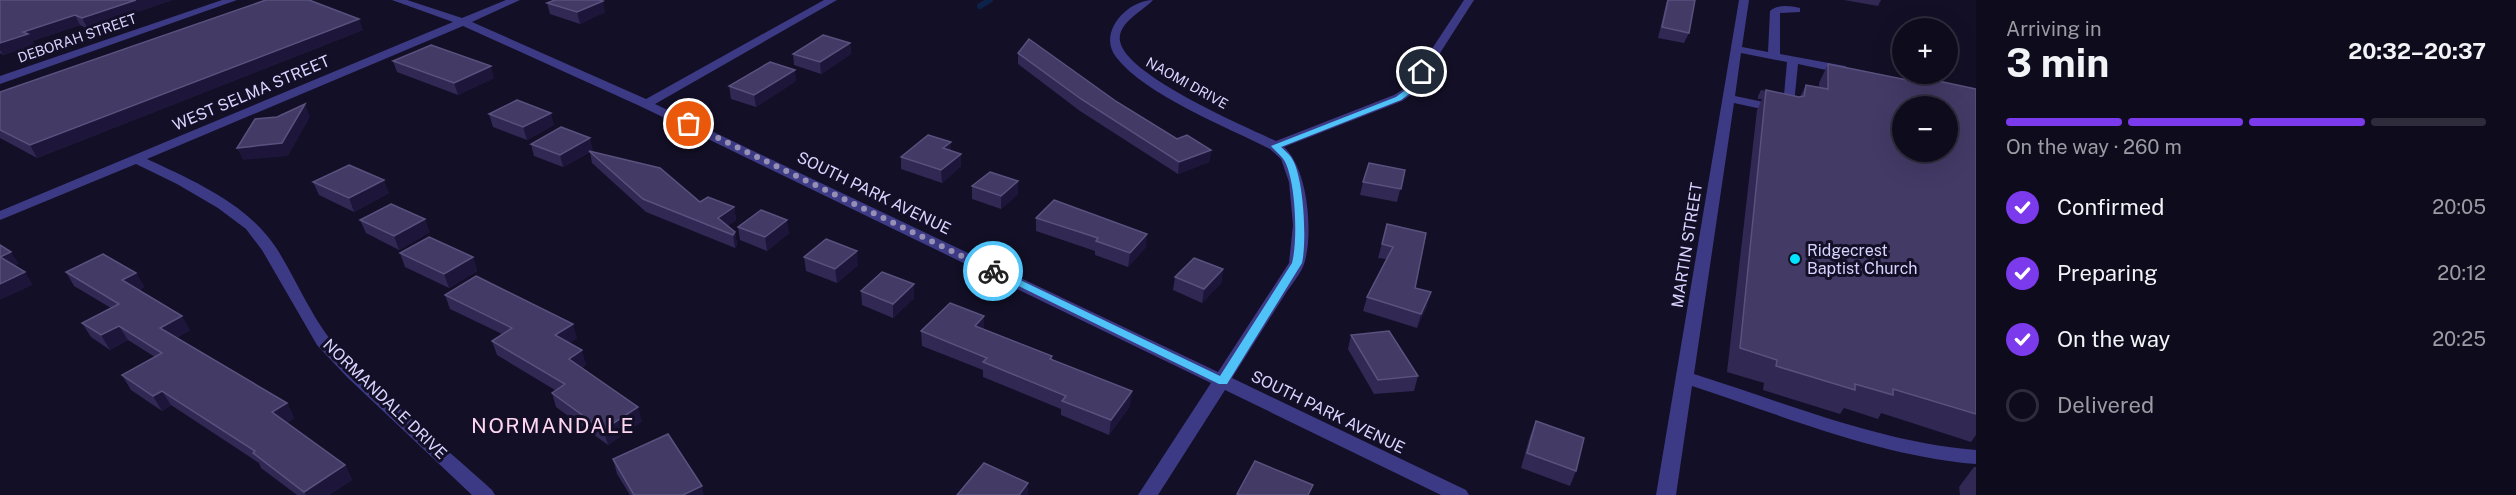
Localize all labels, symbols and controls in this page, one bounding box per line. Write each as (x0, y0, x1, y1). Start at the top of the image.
street label: DEBORAH STREET (15, 10, 139, 66)
text: Arriving in (2006, 17, 2101, 41)
map controls (1892, 18, 1958, 162)
button: + (1892, 18, 1958, 84)
text: 20:32–20:37 (2348, 38, 2486, 64)
text: 3 min (2006, 40, 2109, 86)
pin (1396, 46, 1447, 97)
street label: WEST SELMA STREET (170, 51, 333, 135)
street label: NAOMI DRIVE (1143, 54, 1231, 112)
icon: home (1405, 55, 1438, 88)
button: − (1892, 96, 1958, 162)
pin (663, 98, 714, 149)
icon: bag (672, 107, 705, 140)
text: On the way · 260 m (2006, 135, 2182, 159)
street label: SOUTH PARK AVENUE (794, 148, 954, 238)
street label: MARTIN STREET (1668, 180, 1706, 309)
icon: check (2006, 191, 2039, 224)
text: Confirmed (2057, 194, 2164, 220)
text: 20:05 (2432, 195, 2486, 219)
courier (963, 241, 1023, 301)
place label: Ridgecrest Baptist Church (1807, 241, 1918, 278)
marker: Ridgecrest Baptist Church (1788, 252, 1802, 266)
icon: bike (977, 255, 1010, 288)
icon: check (2006, 257, 2039, 290)
text: Preparing (2057, 260, 2158, 286)
text: 20:12 (2437, 261, 2486, 285)
icon: check (2006, 323, 2039, 356)
text: On the way (2057, 326, 2170, 352)
text: 20:25 (2432, 327, 2486, 351)
street label: NORMANDALE DRIVE (319, 335, 451, 463)
street label: SOUTH PARK AVENUE (1248, 367, 1408, 457)
text: Delivered (2057, 392, 2154, 418)
district label: NORMANDALE (471, 413, 635, 438)

